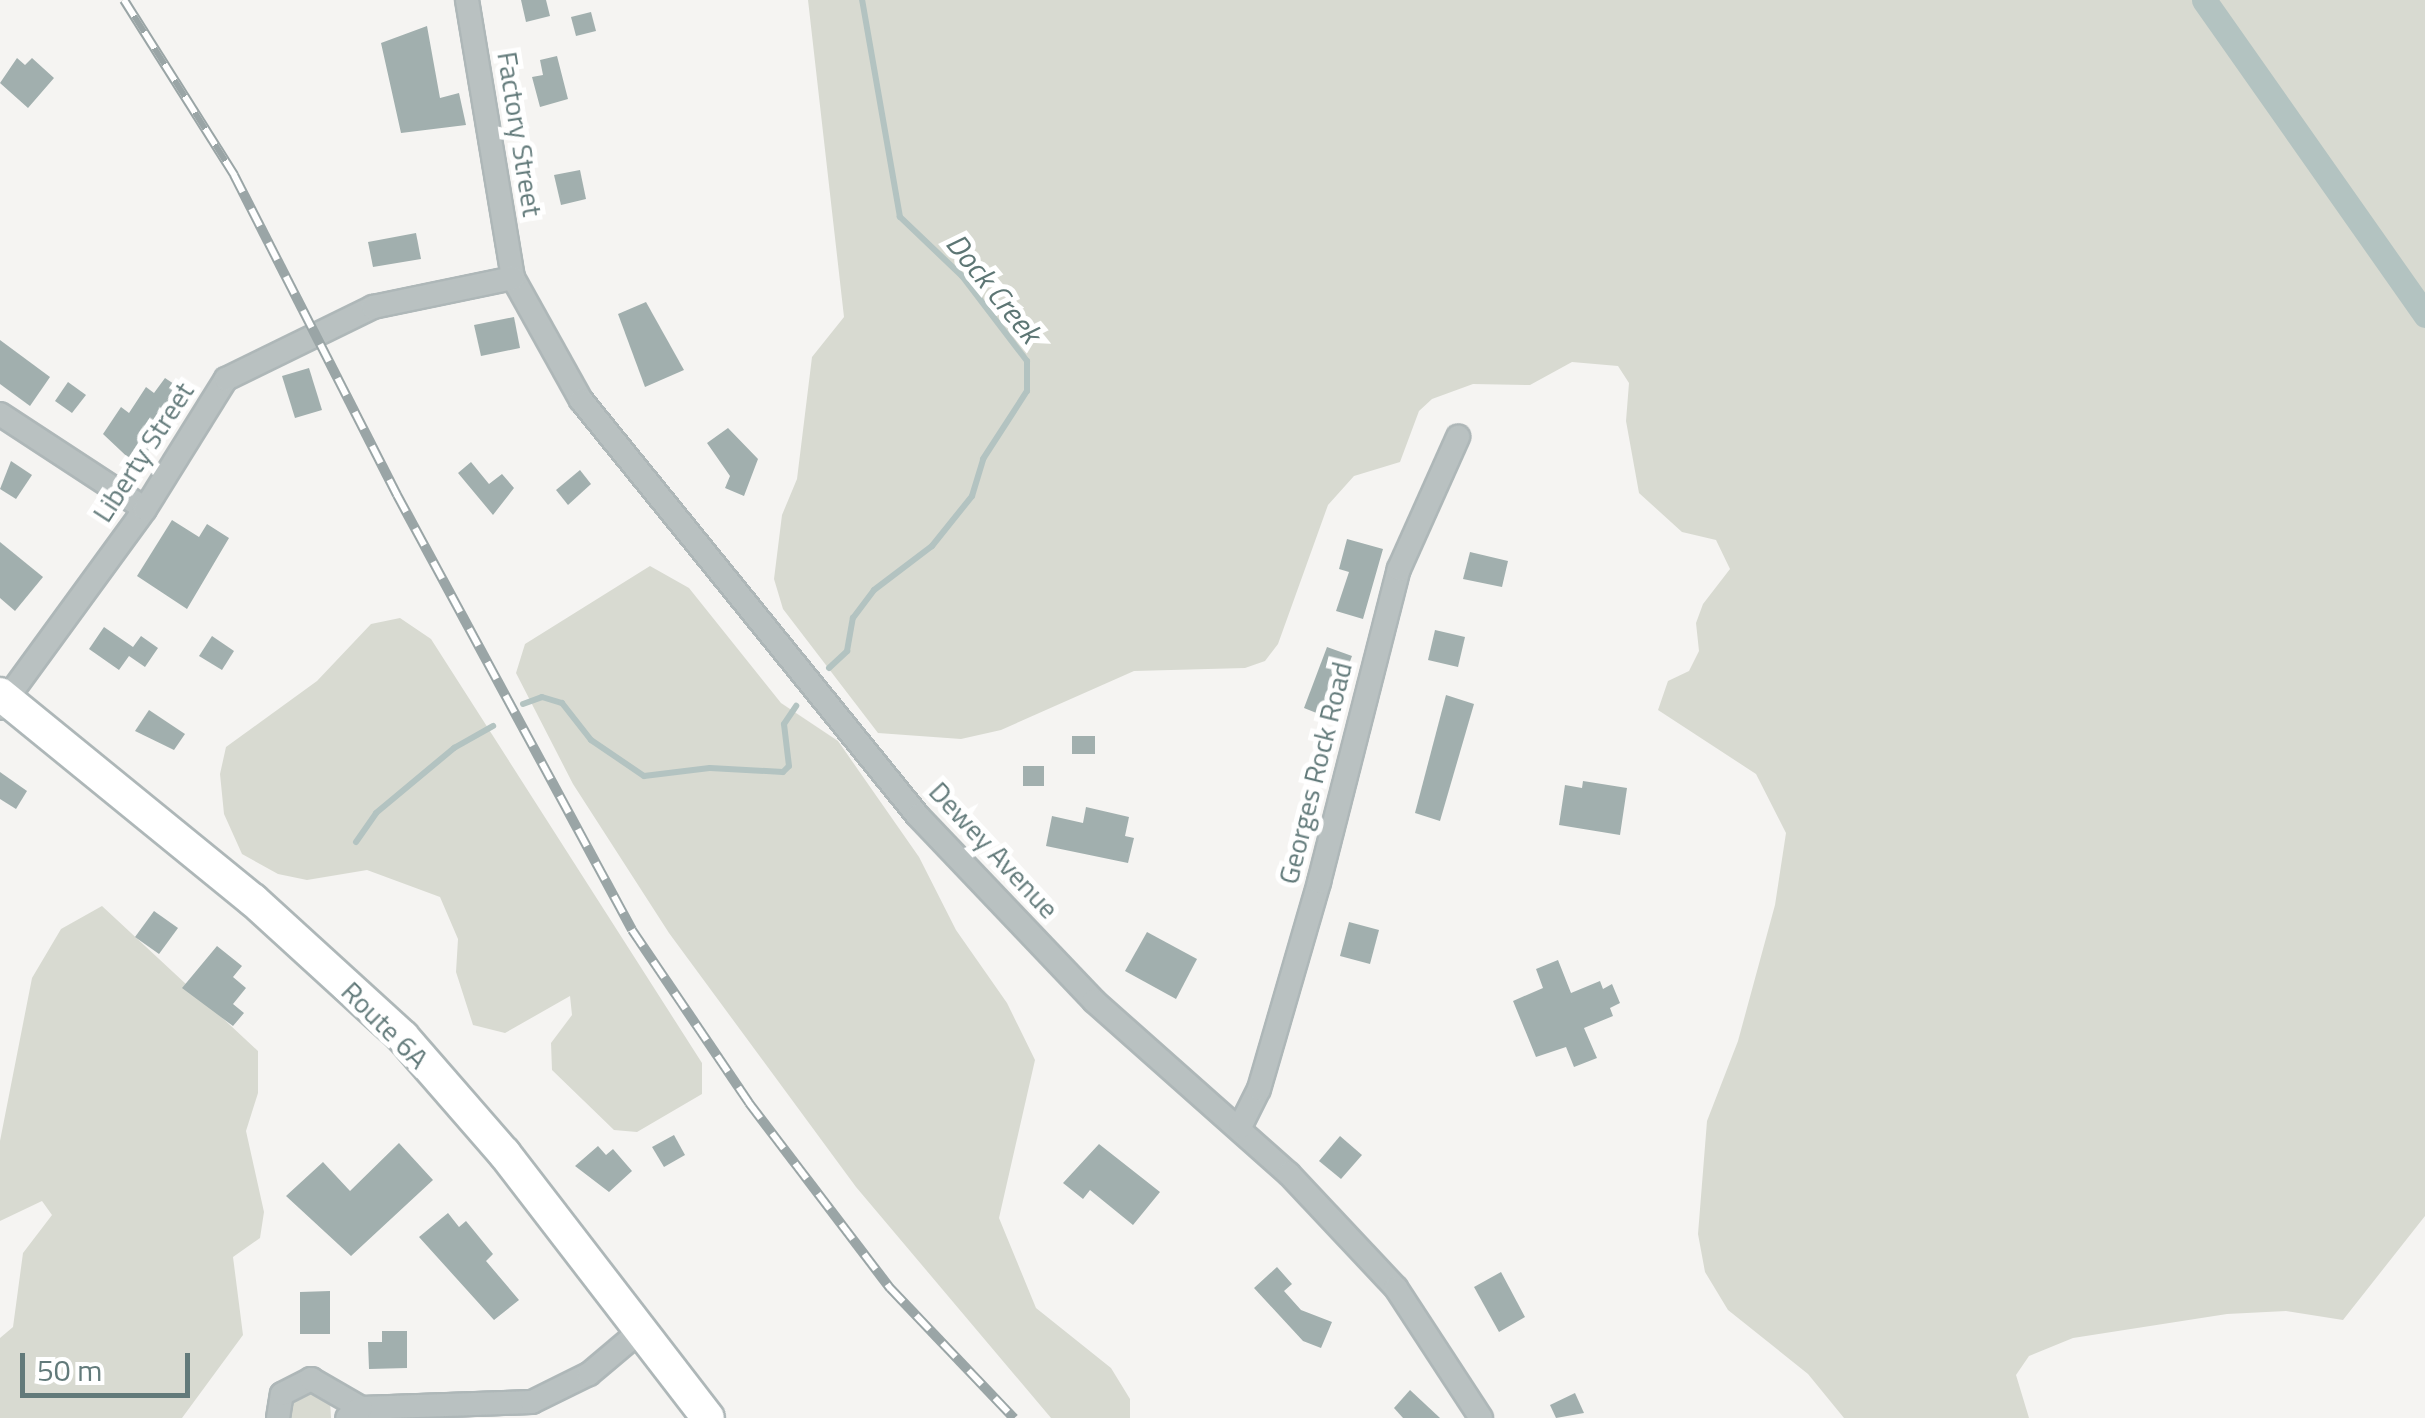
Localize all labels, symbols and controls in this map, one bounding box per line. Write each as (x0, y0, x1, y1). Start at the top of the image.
street label: Factory Street (490, 49, 550, 219)
water label: Dock Creek (939, 226, 1049, 350)
street label: Liberty Street (85, 376, 201, 528)
street label: Georges Rock Road (1271, 659, 1359, 887)
street label: Dewey Avenue (922, 775, 1066, 925)
street label: Route 6A (335, 975, 435, 1075)
scale bar (25, 1333, 195, 1395)
text: 50 m (37, 1347, 102, 1393)

